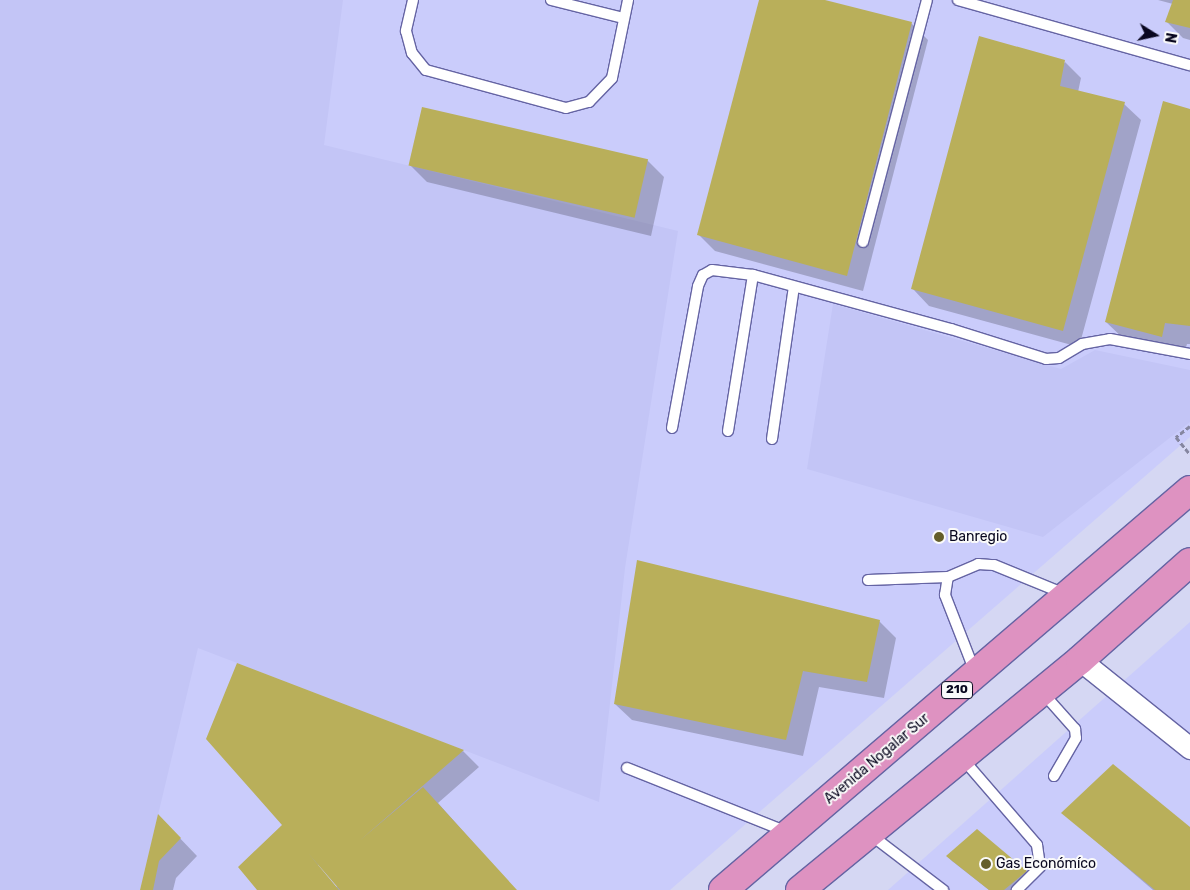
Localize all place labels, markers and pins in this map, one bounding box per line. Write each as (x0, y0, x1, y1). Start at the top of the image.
place label: Banregio (949, 529, 1007, 545)
marker: Banregio (933, 531, 945, 543)
place label: Gas Económíco (996, 856, 1096, 872)
marker: Gas Económíco (980, 858, 992, 870)

